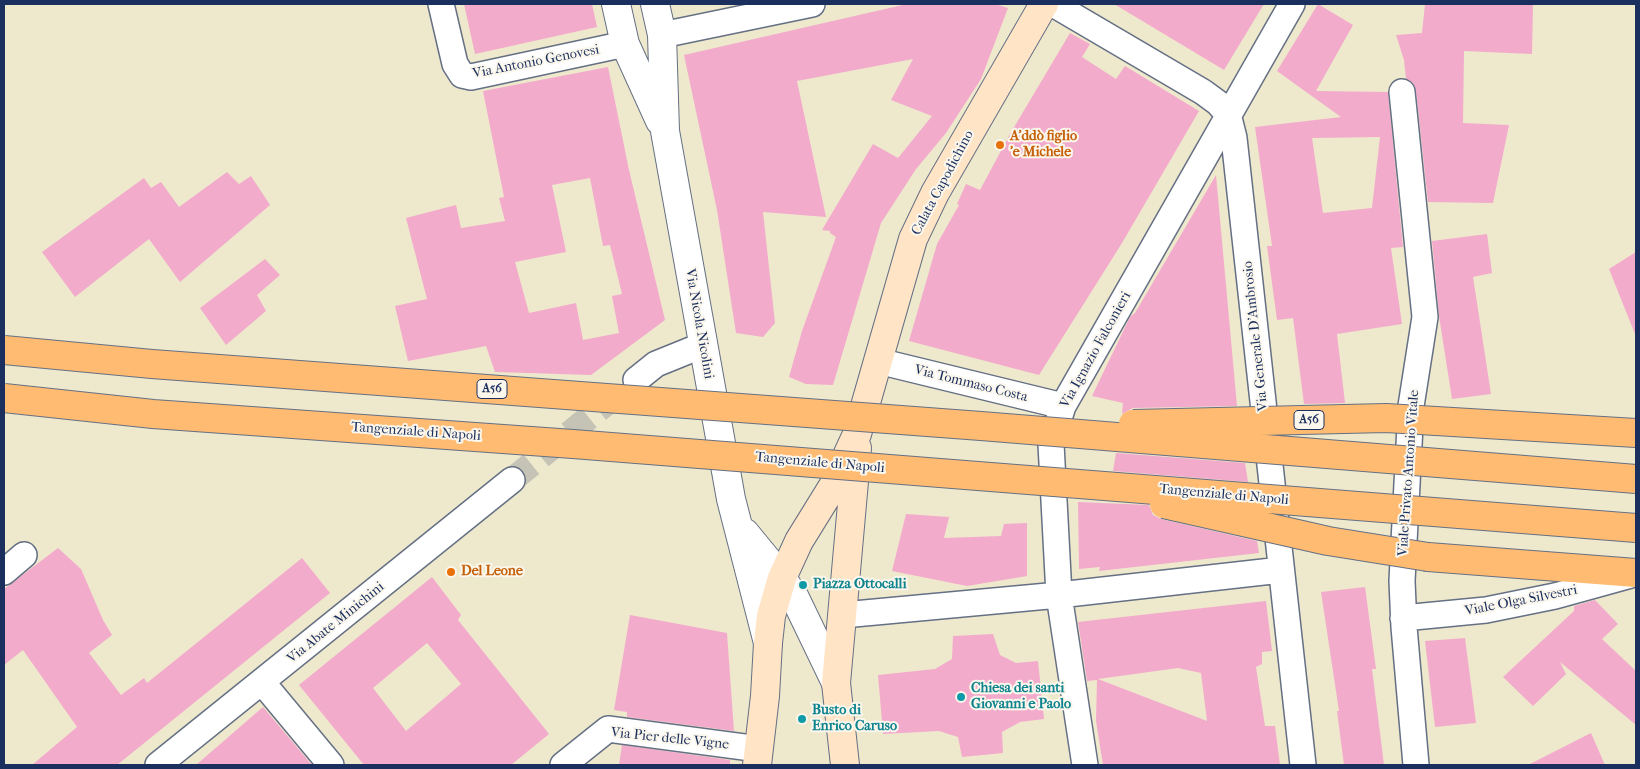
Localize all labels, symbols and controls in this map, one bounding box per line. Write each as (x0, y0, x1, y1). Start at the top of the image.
street label: Via Antonio Genovesi (471, 41, 601, 83)
street label: Calata Capodichino (908, 128, 978, 238)
place label: A'ddò figlio 'e Michele (1010, 129, 1077, 162)
marker: A'ddò figlio 'e Michele (994, 139, 1006, 151)
street label: Via Generale D'Ambrosio (1240, 260, 1272, 412)
street label: Via Nicola Nicolini (681, 268, 717, 380)
street label: Via Ignazio Falconieri (1057, 289, 1135, 411)
street label: Via Tommaso Costa (913, 362, 1029, 406)
road number: A56 (477, 379, 507, 398)
street label: Viale Privato Antonio Vitale (1395, 389, 1423, 557)
road number: A56 (1294, 410, 1324, 430)
street label: Tangenziale di Napoli (351, 419, 481, 445)
street label: Tangenziale di Napoli (755, 449, 885, 477)
street label: Tangenziale di Napoli (1159, 481, 1289, 509)
place label: Del Leone (461, 564, 523, 580)
marker: Del Leone (445, 566, 457, 578)
place label: Piazza Ottocalli (813, 577, 907, 593)
street label: Via Abate Minichini (284, 579, 388, 667)
marker: Piazza Ottocalli (797, 579, 809, 591)
street label: Viale Olga Silvestri (1463, 582, 1579, 620)
place label: Chiesa dei santi Giovanni e Paolo (971, 681, 1071, 714)
marker: Chiesa dei santi Giovanni e Paolo (955, 691, 967, 703)
place label: Busto di Enrico Caruso (812, 703, 897, 736)
marker: Busto di Enrico Caruso (796, 713, 808, 725)
street label: Via Pier delle Vigne (610, 724, 730, 754)

